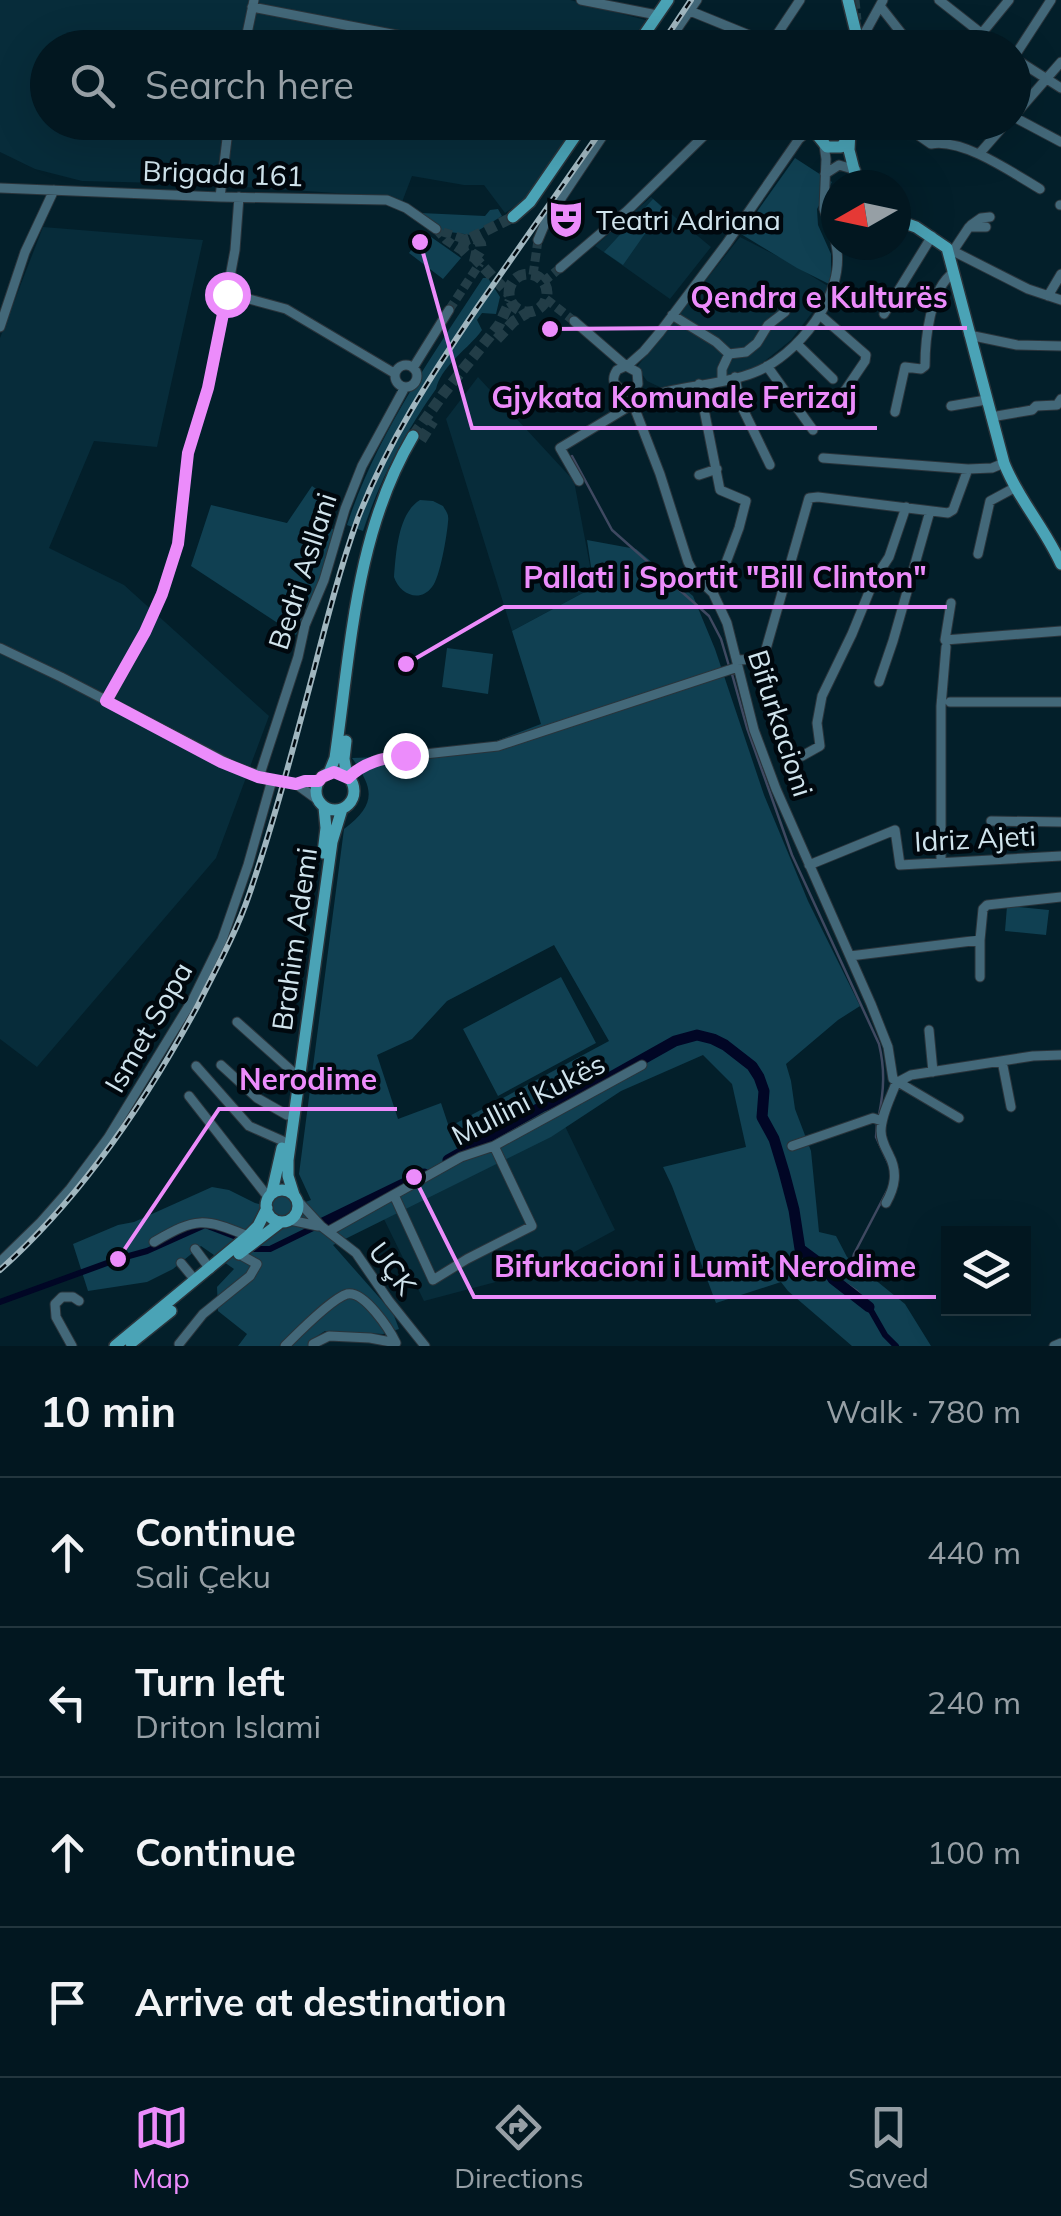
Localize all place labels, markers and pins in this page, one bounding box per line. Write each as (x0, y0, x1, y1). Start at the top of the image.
theatre icon: Teatri Adriana (545, 198, 587, 240)
place label: Teatri Adriana (596, 202, 781, 237)
callout: Qendra e Kulturës (670, 268, 967, 328)
callout: Gjykata Komunale Ferizaj (472, 368, 877, 428)
callout: Pallati i Sportit "Bill Clinton" (504, 547, 947, 607)
callout: Nerodime (219, 1049, 397, 1109)
callout: Bifurkacioni i Lumit Nerodime (474, 1237, 936, 1297)

